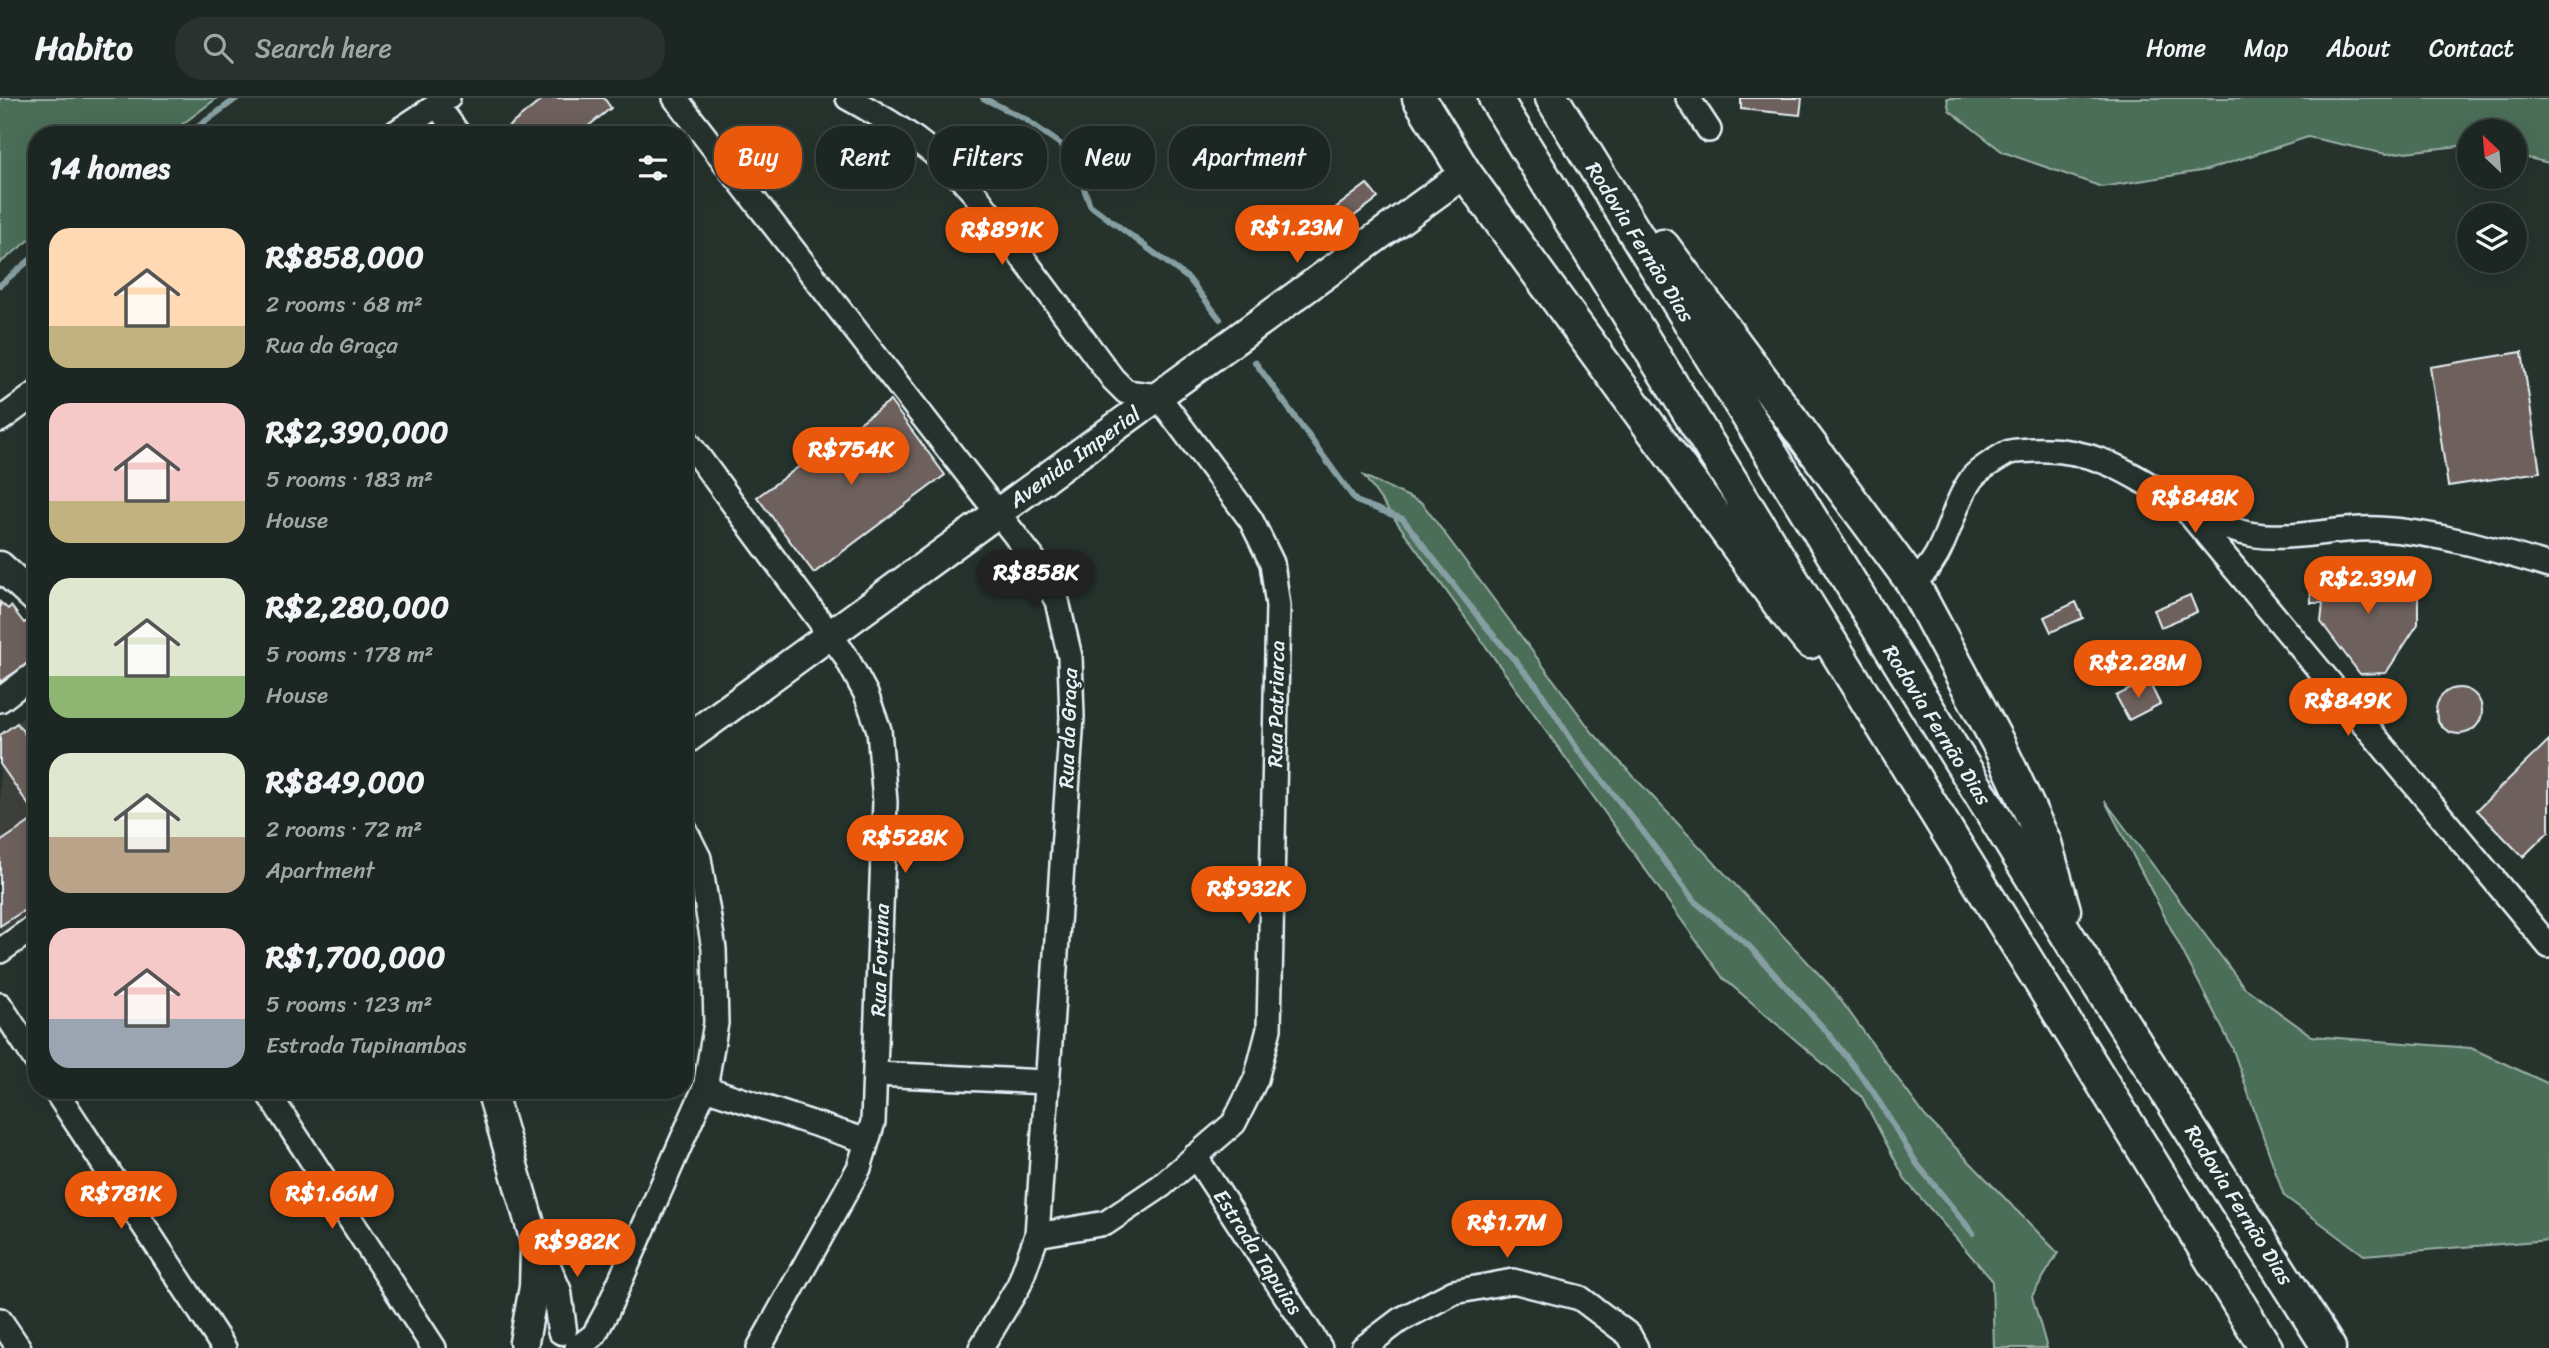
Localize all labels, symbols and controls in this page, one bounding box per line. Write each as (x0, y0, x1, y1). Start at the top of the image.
search box (175, 17, 665, 80)
text: Habito (35, 19, 133, 77)
text: Search here (255, 25, 392, 71)
text: Home (2146, 27, 2206, 69)
text: Map (2244, 27, 2288, 69)
text: About (2326, 27, 2391, 69)
text: Contact (2429, 27, 2514, 69)
icon: search (199, 29, 237, 67)
north arrow (2457, 119, 2527, 189)
map controls (2457, 119, 2527, 273)
chip: Buy (714, 126, 802, 189)
chip: Rent (816, 126, 915, 189)
chip: Filters (929, 126, 1047, 189)
chip: New (1061, 126, 1155, 189)
chip: Apartment (1169, 126, 1330, 189)
text: 14 homes (49, 141, 170, 195)
icon: filters (634, 149, 672, 187)
street label: Rodovia Fernão Dias (1575, 154, 1705, 330)
button: layers (2457, 203, 2527, 273)
pin: R$1.23M (1232, 206, 1362, 265)
text: R$1.23M (1251, 207, 1343, 248)
pin: R$891K (945, 208, 1059, 267)
text: R$891K (961, 209, 1043, 250)
text: R$858,000 (266, 230, 424, 284)
icon: home (105, 256, 189, 340)
text: 2 rooms · 68 m² (266, 284, 423, 325)
text: Rua da Graça (266, 325, 398, 366)
street label: Avenida Imperial (1000, 395, 1150, 519)
text: R$2,390,000 (266, 405, 449, 459)
pin: R$754K (794, 428, 908, 487)
text: R$754K (809, 429, 894, 470)
icon: home (105, 431, 189, 515)
text: 5 rooms · 183 m² (266, 459, 433, 500)
pin: R$848K (2138, 476, 2252, 535)
text: R$848K (2152, 477, 2238, 518)
text: House (266, 500, 328, 541)
pin: R$858K (979, 550, 1093, 610)
text: R$858K (993, 552, 1079, 593)
pin: R$2.39M (2303, 556, 2433, 616)
text: R$2.39M (2320, 558, 2416, 599)
text: R$2,280,000 (266, 580, 449, 634)
icon: home (105, 606, 189, 690)
text: 5 rooms · 178 m² (266, 634, 434, 675)
street label: Rodovia Fernão Dias (1872, 637, 2002, 813)
street label: Rua Patriarca (1256, 640, 1296, 768)
pin: R$2.28M (2073, 640, 2203, 700)
text: R$2.28M (2090, 642, 2186, 683)
street label: Rua da Graça (1047, 667, 1089, 789)
text: House (266, 675, 328, 716)
pin: R$849K (2291, 678, 2405, 738)
text: R$849K (2305, 680, 2391, 721)
text: R$849,000 (266, 755, 425, 809)
icon: home (105, 781, 189, 865)
text: 2 rooms · 72 m² (266, 809, 422, 850)
pin: R$528K (848, 816, 962, 875)
text: R$528K (863, 817, 947, 858)
text: Apartment (266, 850, 375, 891)
pin: R$932K (1192, 866, 1306, 926)
text: R$932K (1207, 868, 1291, 909)
street label: Rua Fortuna (859, 903, 901, 1017)
text: R$1,700,000 (266, 930, 445, 984)
icon: home (105, 956, 189, 1040)
text: 5 rooms · 123 m² (266, 984, 433, 1025)
text: Estrada Tupinambas (266, 1025, 467, 1066)
street label: Rodovia Fernão Dias (2174, 1117, 2304, 1293)
pin: R$781K (64, 1172, 178, 1231)
pin: R$1.66M (267, 1172, 397, 1231)
text: R$781K (81, 1173, 161, 1214)
text: R$1.66M (286, 1173, 378, 1214)
street label: Estrada Tapuias (1203, 1181, 1313, 1323)
pin: R$1.7M (1450, 1200, 1564, 1260)
text: R$1.7M (1467, 1202, 1547, 1243)
pin: R$982K (520, 1220, 634, 1279)
text: R$982K (535, 1221, 619, 1262)

